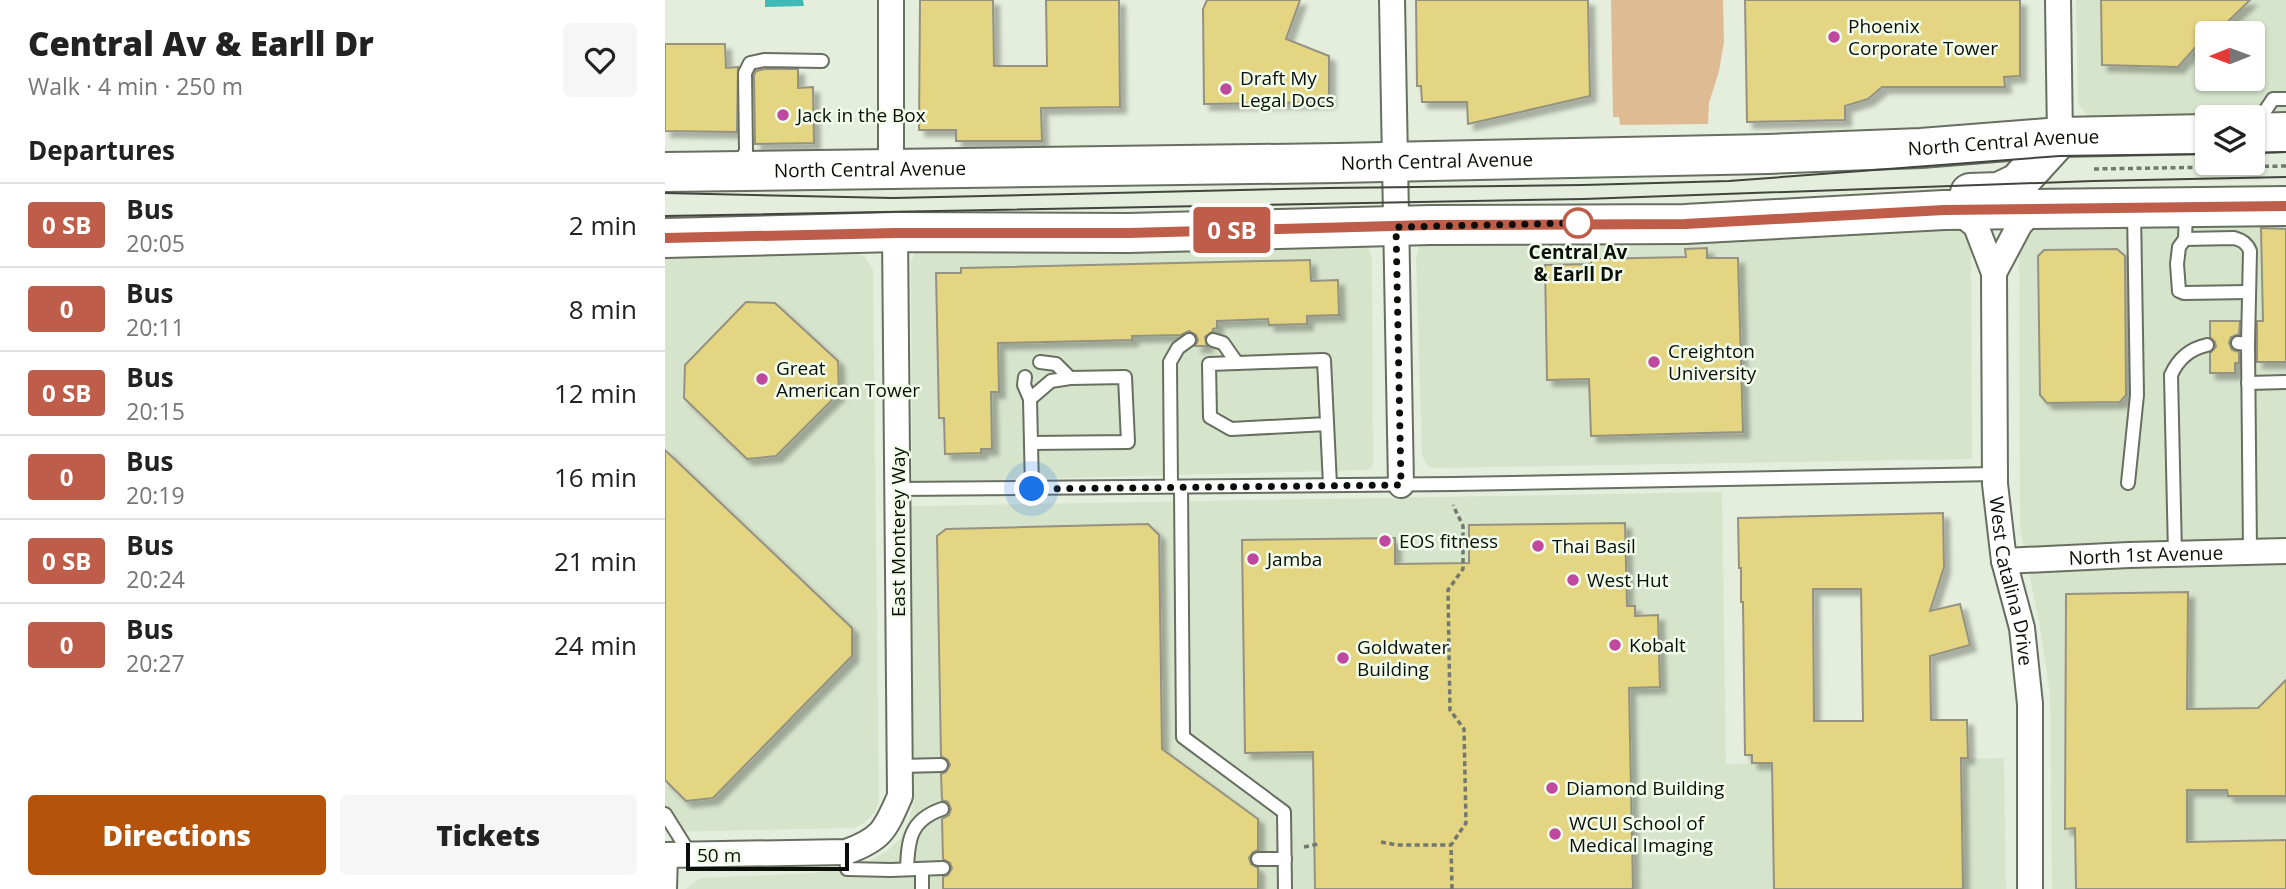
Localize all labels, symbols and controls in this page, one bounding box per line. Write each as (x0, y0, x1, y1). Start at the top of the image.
place label: Phoenix Corporate Tower (1848, 13, 1998, 61)
text: Central Av & Earll Dr (28, 21, 374, 66)
north arrow (2195, 21, 2265, 91)
map controls (2195, 21, 2265, 175)
button: heart (563, 23, 637, 97)
marker: Phoenix Corporate Tower (1826, 29, 1842, 45)
place label: Draft My Legal Docs (1240, 65, 1335, 113)
text: Walk · 4 min · 250 m (28, 70, 243, 102)
marker: Draft My Legal Docs (1218, 81, 1234, 97)
place label: Jack in the Box (795, 102, 926, 128)
button: layers (2195, 105, 2265, 175)
marker: Jack in the Box (775, 107, 791, 123)
street label: North Central Avenue (1907, 123, 2100, 162)
text: Departures (28, 132, 175, 168)
street label: North Central Avenue (1341, 146, 1533, 176)
street label: North Central Avenue (774, 155, 966, 184)
text: Bus (126, 191, 174, 227)
text: 2 min (569, 207, 637, 243)
line badge: 0 SB (1183, 207, 1281, 253)
text: 0 SB (42, 208, 91, 241)
marker: Central Av & Earll Dr (1563, 208, 1593, 238)
text: 0 SB (1207, 213, 1257, 246)
text: 20:05 (126, 227, 185, 259)
place label: Central Av & Earll Dr (1529, 239, 1628, 287)
text: Bus (126, 275, 173, 311)
text: 8 min (569, 291, 637, 327)
text: 0 (60, 292, 73, 325)
text: 20:11 (126, 311, 185, 343)
place label: Creighton University (1668, 338, 1757, 386)
marker: Creighton University (1646, 354, 1662, 370)
place label: Great American Tower (776, 355, 920, 403)
text: Bus (126, 359, 174, 395)
marker: Great American Tower (754, 371, 770, 387)
text: 12 min (554, 375, 637, 411)
text: 0 SB (42, 376, 91, 409)
text: 20:15 (126, 395, 185, 427)
text: Bus (126, 443, 173, 479)
street label: East Monterey Way (885, 447, 911, 617)
text: 16 min (554, 459, 637, 495)
text: 0 (60, 460, 73, 493)
your location (1014, 471, 1049, 506)
text: 20:19 (126, 479, 185, 511)
street label: West Catalina Drive (1984, 495, 2039, 667)
text: Bus (126, 527, 174, 563)
place label: EOS fitness (1399, 528, 1498, 554)
marker: EOS fitness (1377, 533, 1393, 549)
place label: Thai Basil (1552, 533, 1636, 559)
marker: Thai Basil (1530, 538, 1546, 554)
street label: North 1st Avenue (2068, 540, 2224, 571)
text: 21 min (554, 543, 637, 579)
text: 0 SB (42, 544, 91, 577)
place label: Jamba (1265, 546, 1322, 572)
marker: Jamba (1245, 551, 1261, 567)
text: 20:24 (126, 563, 185, 595)
place label: West Hut (1587, 567, 1669, 593)
marker: West Hut (1565, 572, 1581, 588)
text: Bus (126, 611, 173, 647)
text: 24 min (554, 627, 637, 663)
text: 0 (60, 628, 73, 661)
place label: Kobalt (1629, 632, 1686, 658)
place label: Goldwater Building (1357, 634, 1449, 682)
marker: Kobalt (1607, 637, 1623, 653)
text: 20:27 (126, 647, 185, 679)
marker: Goldwater Building (1335, 650, 1351, 666)
place label: Diamond Building (1566, 775, 1724, 801)
marker: Diamond Building (1544, 780, 1560, 796)
button: Directions (28, 795, 326, 875)
button: Tickets (340, 795, 637, 875)
place label: WCUI School of Medical Imaging (1569, 810, 1713, 858)
marker: WCUI School of Medical Imaging (1547, 826, 1563, 842)
scale bar (686, 840, 849, 872)
text: 50 m (697, 842, 741, 868)

